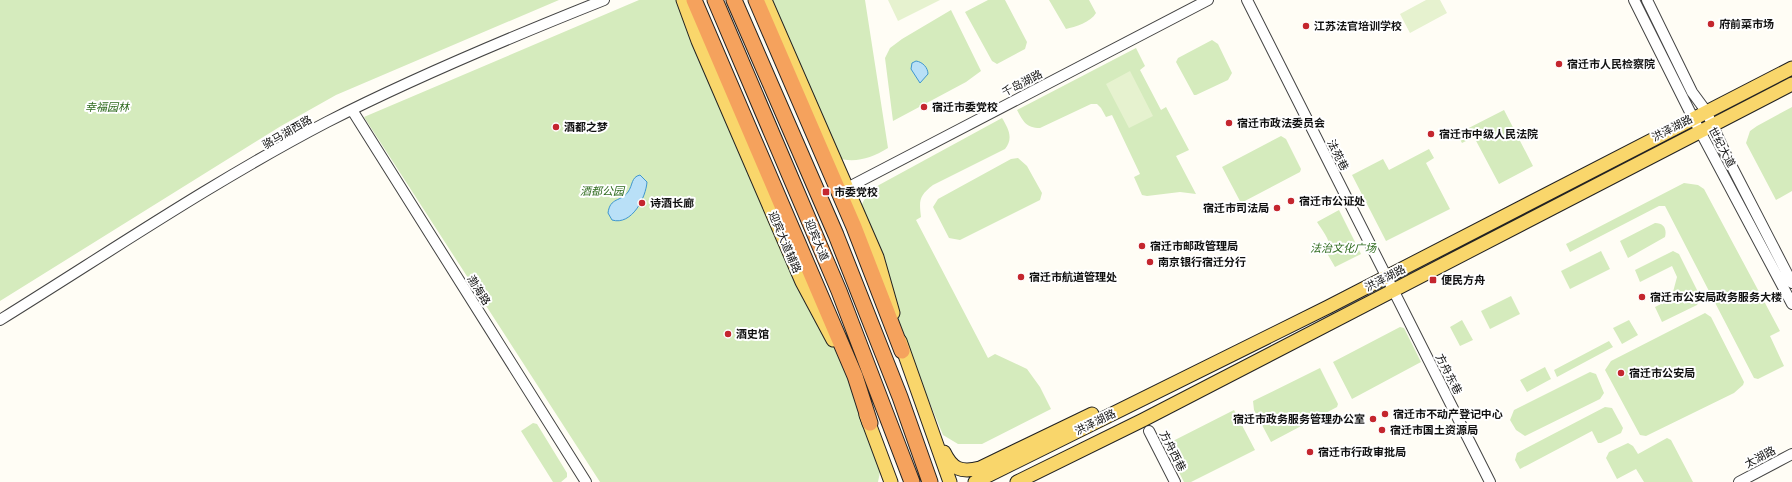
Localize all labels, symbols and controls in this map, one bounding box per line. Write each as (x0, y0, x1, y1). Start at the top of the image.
place label: 府前菜市场 (1719, 17, 1774, 32)
place label: 江苏法官培训学校 (1314, 19, 1402, 34)
marker: 府前菜市场 (1706, 19, 1716, 29)
marker: 江苏法官培训学校 (1301, 21, 1311, 31)
place label: 宿迁市人民检察院 (1567, 57, 1655, 72)
marker: 宿迁市人民检察院 (1554, 59, 1564, 69)
street label: 千岛湖路 (999, 67, 1045, 100)
park label: 幸福园林 (85, 100, 131, 115)
place label: 宿迁市委党校 (932, 100, 998, 115)
marker: 宿迁市委党校 (919, 102, 929, 112)
street label: 骆马湖西路 (260, 112, 315, 153)
street label: 洪泽湖路 (1649, 112, 1695, 145)
place label: 宿迁市政法委员会 (1237, 116, 1325, 131)
marker: 宿迁市政法委员会 (1224, 118, 1234, 128)
place label: 酒都之梦 (564, 120, 608, 135)
marker: 酒都之梦 (551, 122, 561, 132)
street label: 世纪大道 (1705, 124, 1739, 170)
place label: 宿迁市中级人民法院 (1439, 127, 1538, 142)
marker: 宿迁市中级人民法院 (1426, 129, 1436, 139)
street label: 法苑巷 (1323, 137, 1352, 173)
park label: 酒都公园 (580, 184, 626, 199)
place label: 市委党校 (834, 185, 878, 200)
marker: 市委党校 (821, 187, 831, 197)
place label: 宿迁市公证处 (1299, 194, 1365, 209)
place label: 诗酒长廊 (650, 196, 694, 211)
marker: 宿迁市公证处 (1286, 196, 1296, 206)
marker: 诗酒长廊 (637, 198, 647, 208)
place label: 宿迁市司法局 (1203, 201, 1269, 216)
marker: 宿迁市司法局 (1272, 203, 1282, 213)
street label: 迎宾大道辅路 (765, 209, 804, 276)
street label: 迎宾大道 (801, 217, 832, 263)
place label: 宿迁市邮政管理局 (1150, 239, 1238, 254)
marker: 宿迁市邮政管理局 (1137, 241, 1147, 251)
park label: 法治文化广场 (1310, 241, 1377, 256)
place label: 南京银行宿迁分行 (1158, 255, 1246, 270)
marker: 南京银行宿迁分行 (1145, 257, 1155, 267)
street label: 洪泽湖路 (1362, 262, 1408, 295)
place label: 宿迁市航道管理处 (1029, 270, 1117, 285)
street label: 渤海路 (463, 272, 494, 308)
marker: 宿迁市航道管理处 (1016, 272, 1026, 282)
place label: 便民方舟 (1441, 273, 1485, 288)
marker: 便民方舟 (1428, 275, 1438, 285)
place label: 宿迁市公安局政务服务大楼 (1650, 290, 1782, 305)
marker: 宿迁市公安局政务服务大楼 (1637, 292, 1647, 302)
place label: 酒史馆 (736, 327, 769, 342)
marker: 酒史馆 (723, 329, 733, 339)
street label: 方舟东巷 (1432, 351, 1465, 397)
place label: 宿迁市公安局 (1629, 366, 1695, 381)
marker: 宿迁市公安局 (1616, 368, 1626, 378)
street label: 洪泽湖路 (1072, 406, 1118, 439)
place label: 宿迁市不动产登记中心 (1393, 407, 1503, 422)
marker: 宿迁市不动产登记中心 (1380, 409, 1390, 419)
place label: 宿迁市政务服务管理办公室 (1233, 412, 1365, 427)
marker: 宿迁市政务服务管理办公室 (1368, 414, 1378, 424)
place label: 宿迁市国土资源局 (1390, 423, 1478, 438)
marker: 宿迁市国土资源局 (1377, 425, 1387, 435)
street label: 方舟西巷 (1156, 428, 1189, 474)
street label: 太湖路 (1742, 443, 1778, 472)
place label: 宿迁市行政审批局 (1318, 445, 1406, 460)
marker: 宿迁市行政审批局 (1305, 447, 1315, 457)

